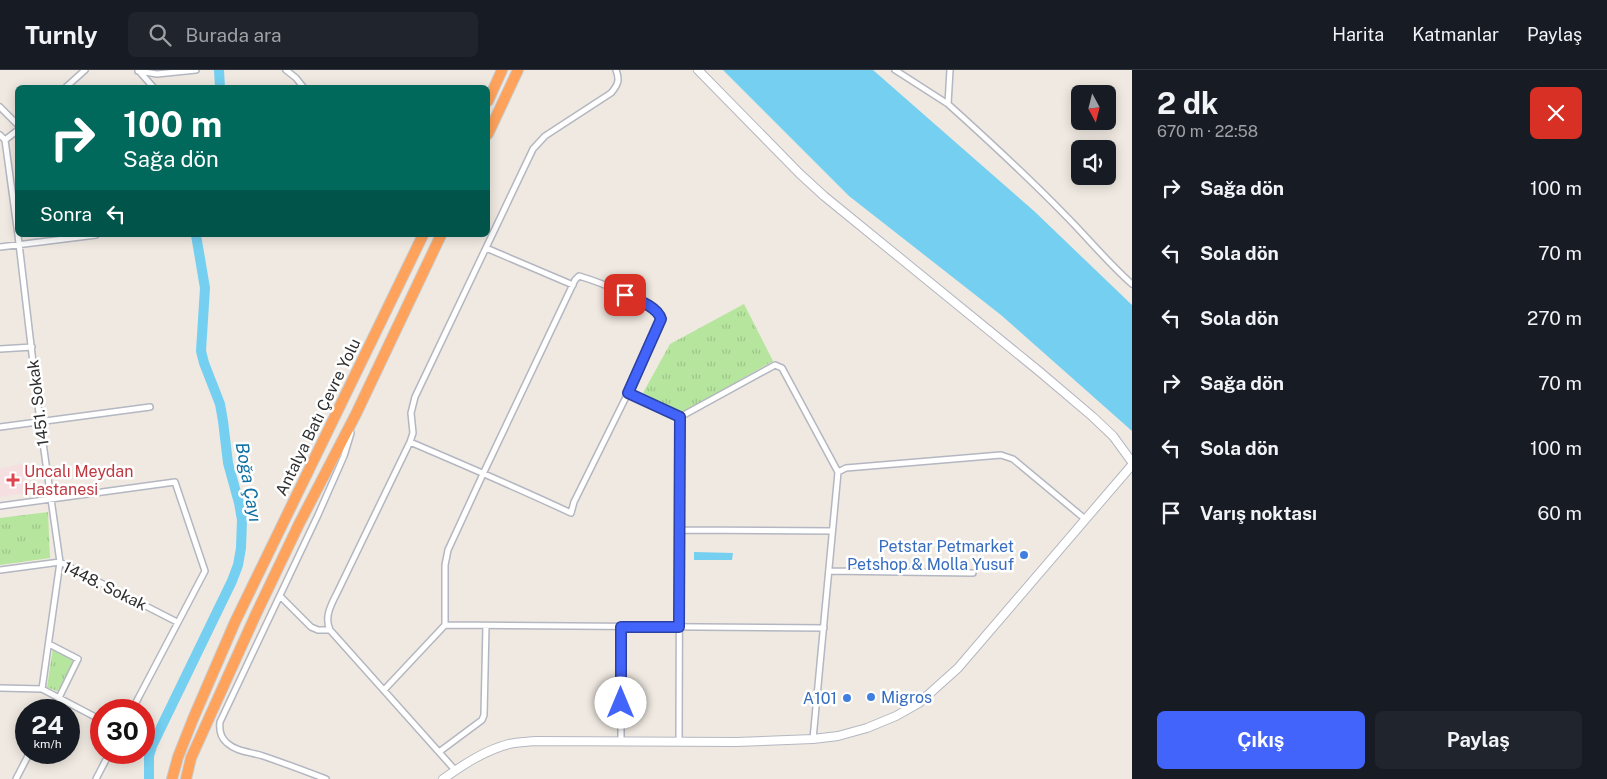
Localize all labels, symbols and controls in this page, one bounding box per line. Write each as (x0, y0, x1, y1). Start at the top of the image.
search box (128, 12, 478, 57)
text: Turnly (25, 21, 98, 49)
icon: search (146, 21, 174, 49)
text: Burada ara (186, 24, 282, 46)
text: Harita (1332, 24, 1384, 45)
text: Katmanlar (1412, 24, 1499, 45)
text: Paylaş (1527, 24, 1582, 45)
north arrow (1071, 85, 1116, 130)
map controls (1071, 85, 1116, 185)
text: 2 dk (1157, 85, 1218, 121)
button: close (1530, 87, 1582, 139)
text: 100 m (123, 104, 222, 145)
icon: right (40, 105, 105, 170)
text: 670 m · 22:58 (1157, 122, 1258, 141)
button: sound (1071, 140, 1116, 185)
text: Sağa dön (123, 146, 219, 172)
icon: right (1157, 174, 1185, 202)
text: Sağa dön (1200, 177, 1284, 199)
text: 100 m (1530, 177, 1582, 199)
icon: left (102, 200, 130, 228)
text: Sonra (40, 203, 92, 225)
icon: left (1157, 239, 1185, 267)
text: Sola dön (1200, 242, 1279, 264)
text: 70 m (1538, 242, 1582, 264)
pin (604, 274, 646, 316)
icon: arrive (611, 281, 639, 309)
icon: left (1157, 304, 1185, 332)
text: Sola dön (1200, 307, 1279, 329)
text: 270 m (1527, 307, 1582, 329)
street label: Antalya Batı Çevre Yolu (272, 335, 364, 499)
street label: 1451. Sokak (23, 359, 53, 447)
icon: right (1157, 369, 1185, 397)
text: Sağa dön (1200, 372, 1284, 394)
text: 70 m (1538, 372, 1582, 394)
icon: left (1157, 434, 1185, 462)
text: Sola dön (1200, 437, 1279, 459)
text: 100 m (1530, 437, 1582, 459)
water label: Boğa Çayı (232, 441, 266, 523)
place label: Uncalı Meydan Hastanesi (24, 462, 133, 499)
marker: Uncalı Meydan Hastanesi (6, 473, 20, 487)
icon: arrive (1157, 499, 1185, 527)
text: Varış noktası (1200, 502, 1317, 524)
text: 60 m (1538, 502, 1582, 524)
place label: Petstar Petmarket Petshop & Molla Yusuf (847, 537, 1014, 574)
marker: Petstar Petmarket Petshop & Molla Yusuf (1018, 549, 1030, 561)
street label: 1448. Sokak (60, 558, 150, 614)
position arrow (594, 676, 646, 728)
place label: Migros (881, 688, 932, 707)
place label: A101 (803, 689, 837, 708)
marker: Migros (865, 691, 877, 703)
marker: A101 (841, 692, 853, 704)
speed limit sign: 30 (90, 699, 155, 764)
text: 24 (31, 710, 64, 740)
button: Çıkış (1157, 711, 1365, 769)
button: Paylaş (1375, 711, 1582, 769)
text: km/h (33, 737, 62, 751)

